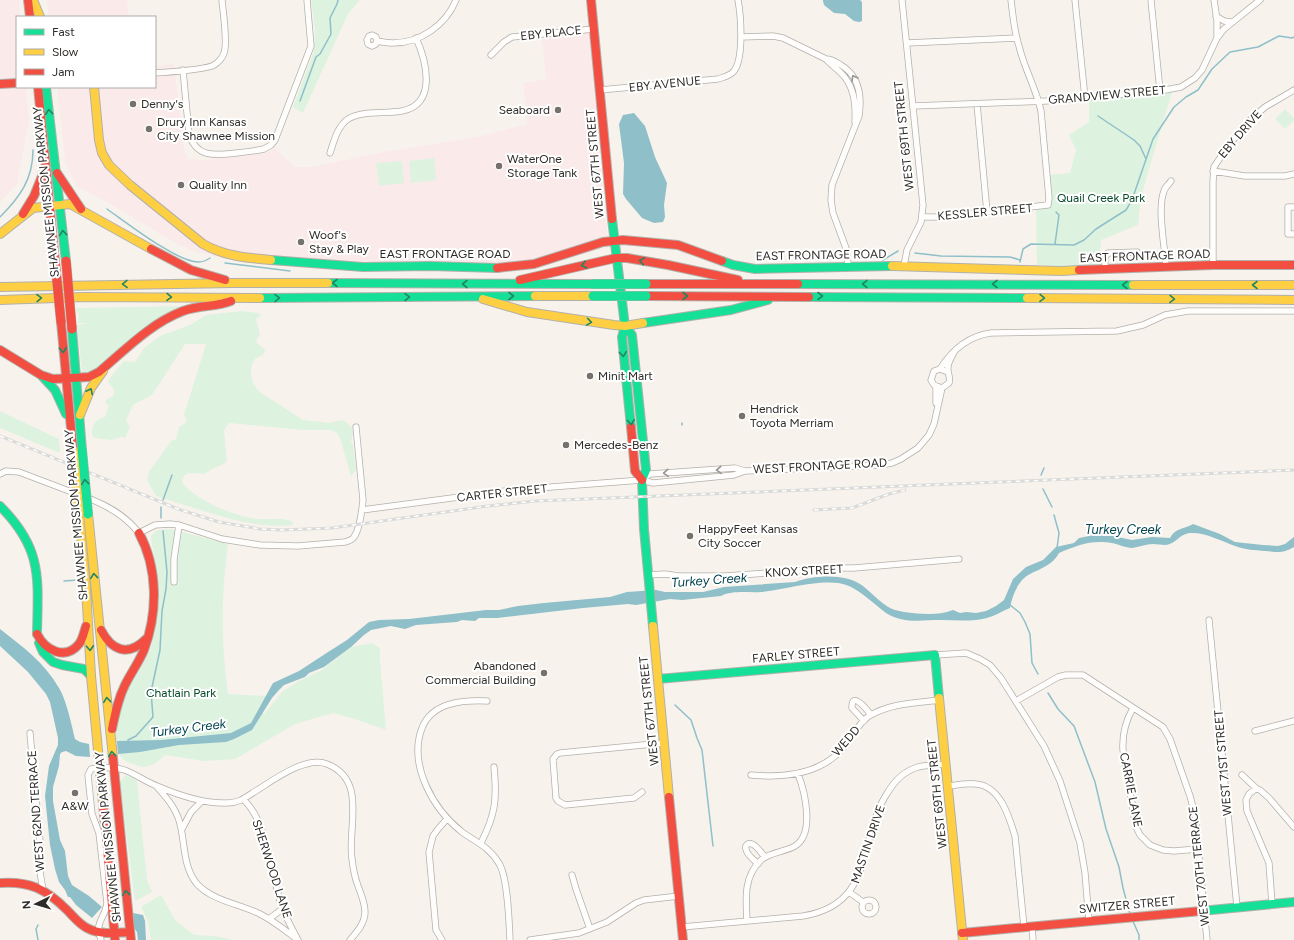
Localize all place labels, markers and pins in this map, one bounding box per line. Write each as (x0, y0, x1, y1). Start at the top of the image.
place label: Denny's (141, 97, 184, 111)
marker: Denny's (128, 99, 138, 109)
place label: Seaboard (499, 103, 550, 117)
marker: Seaboard (553, 105, 563, 115)
place label: Drury Inn Kansas City Shawnee Mission (157, 115, 275, 143)
marker: Drury Inn Kansas City Shawnee Mission (144, 124, 154, 134)
place label: WaterOne Storage Tank (507, 152, 577, 180)
marker: WaterOne Storage Tank (494, 161, 504, 171)
place label: Quality Inn (189, 178, 247, 192)
marker: Quality Inn (176, 180, 186, 190)
place label: Woof's Stay & Play (309, 228, 369, 256)
marker: Woof's Stay & Play (296, 237, 306, 247)
place label: Minit Mart (598, 369, 653, 383)
marker: Minit Mart (585, 371, 595, 381)
place label: Hendrick Toyota Merriam (750, 402, 833, 430)
marker: Hendrick Toyota Merriam (737, 411, 747, 421)
place label: Mercedes-Benz (574, 438, 659, 452)
marker: Mercedes-Benz (561, 440, 571, 450)
place label: HappyFeet Kansas City Soccer (698, 522, 798, 550)
marker: HappyFeet Kansas City Soccer (685, 531, 695, 541)
place label: Abandoned Commercial Building (425, 659, 536, 687)
marker: Abandoned Commercial Building (539, 668, 549, 678)
marker: A&W (70, 788, 80, 798)
place label: A&W (61, 799, 89, 813)

